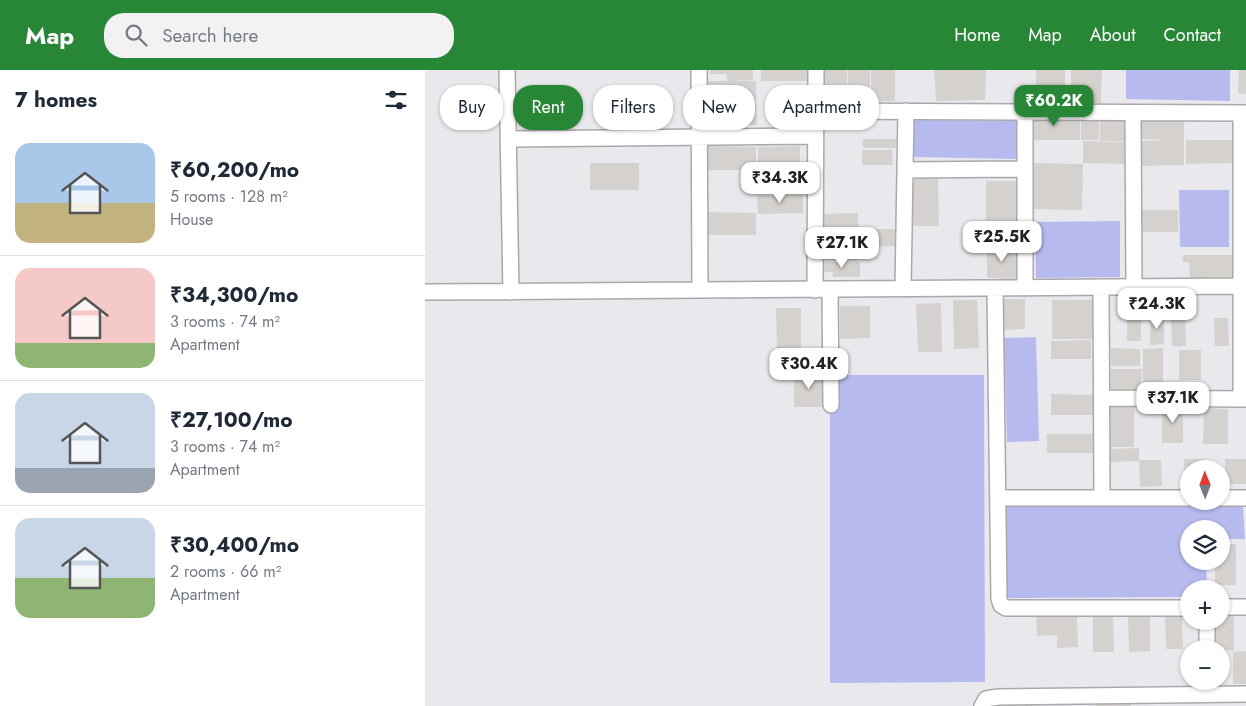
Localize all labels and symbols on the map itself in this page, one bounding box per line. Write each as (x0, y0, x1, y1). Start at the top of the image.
pin: ₹60.2K (1013, 85, 1095, 127)
pin: ₹34.3K (739, 162, 821, 204)
pin: ₹25.5K (961, 220, 1043, 263)
pin: ₹27.1K (801, 226, 883, 269)
pin: ₹24.3K (1116, 288, 1198, 330)
pin: ₹30.4K (768, 348, 850, 390)
pin: ₹37.1K (1132, 382, 1214, 424)
north arrow (1180, 460, 1230, 510)

